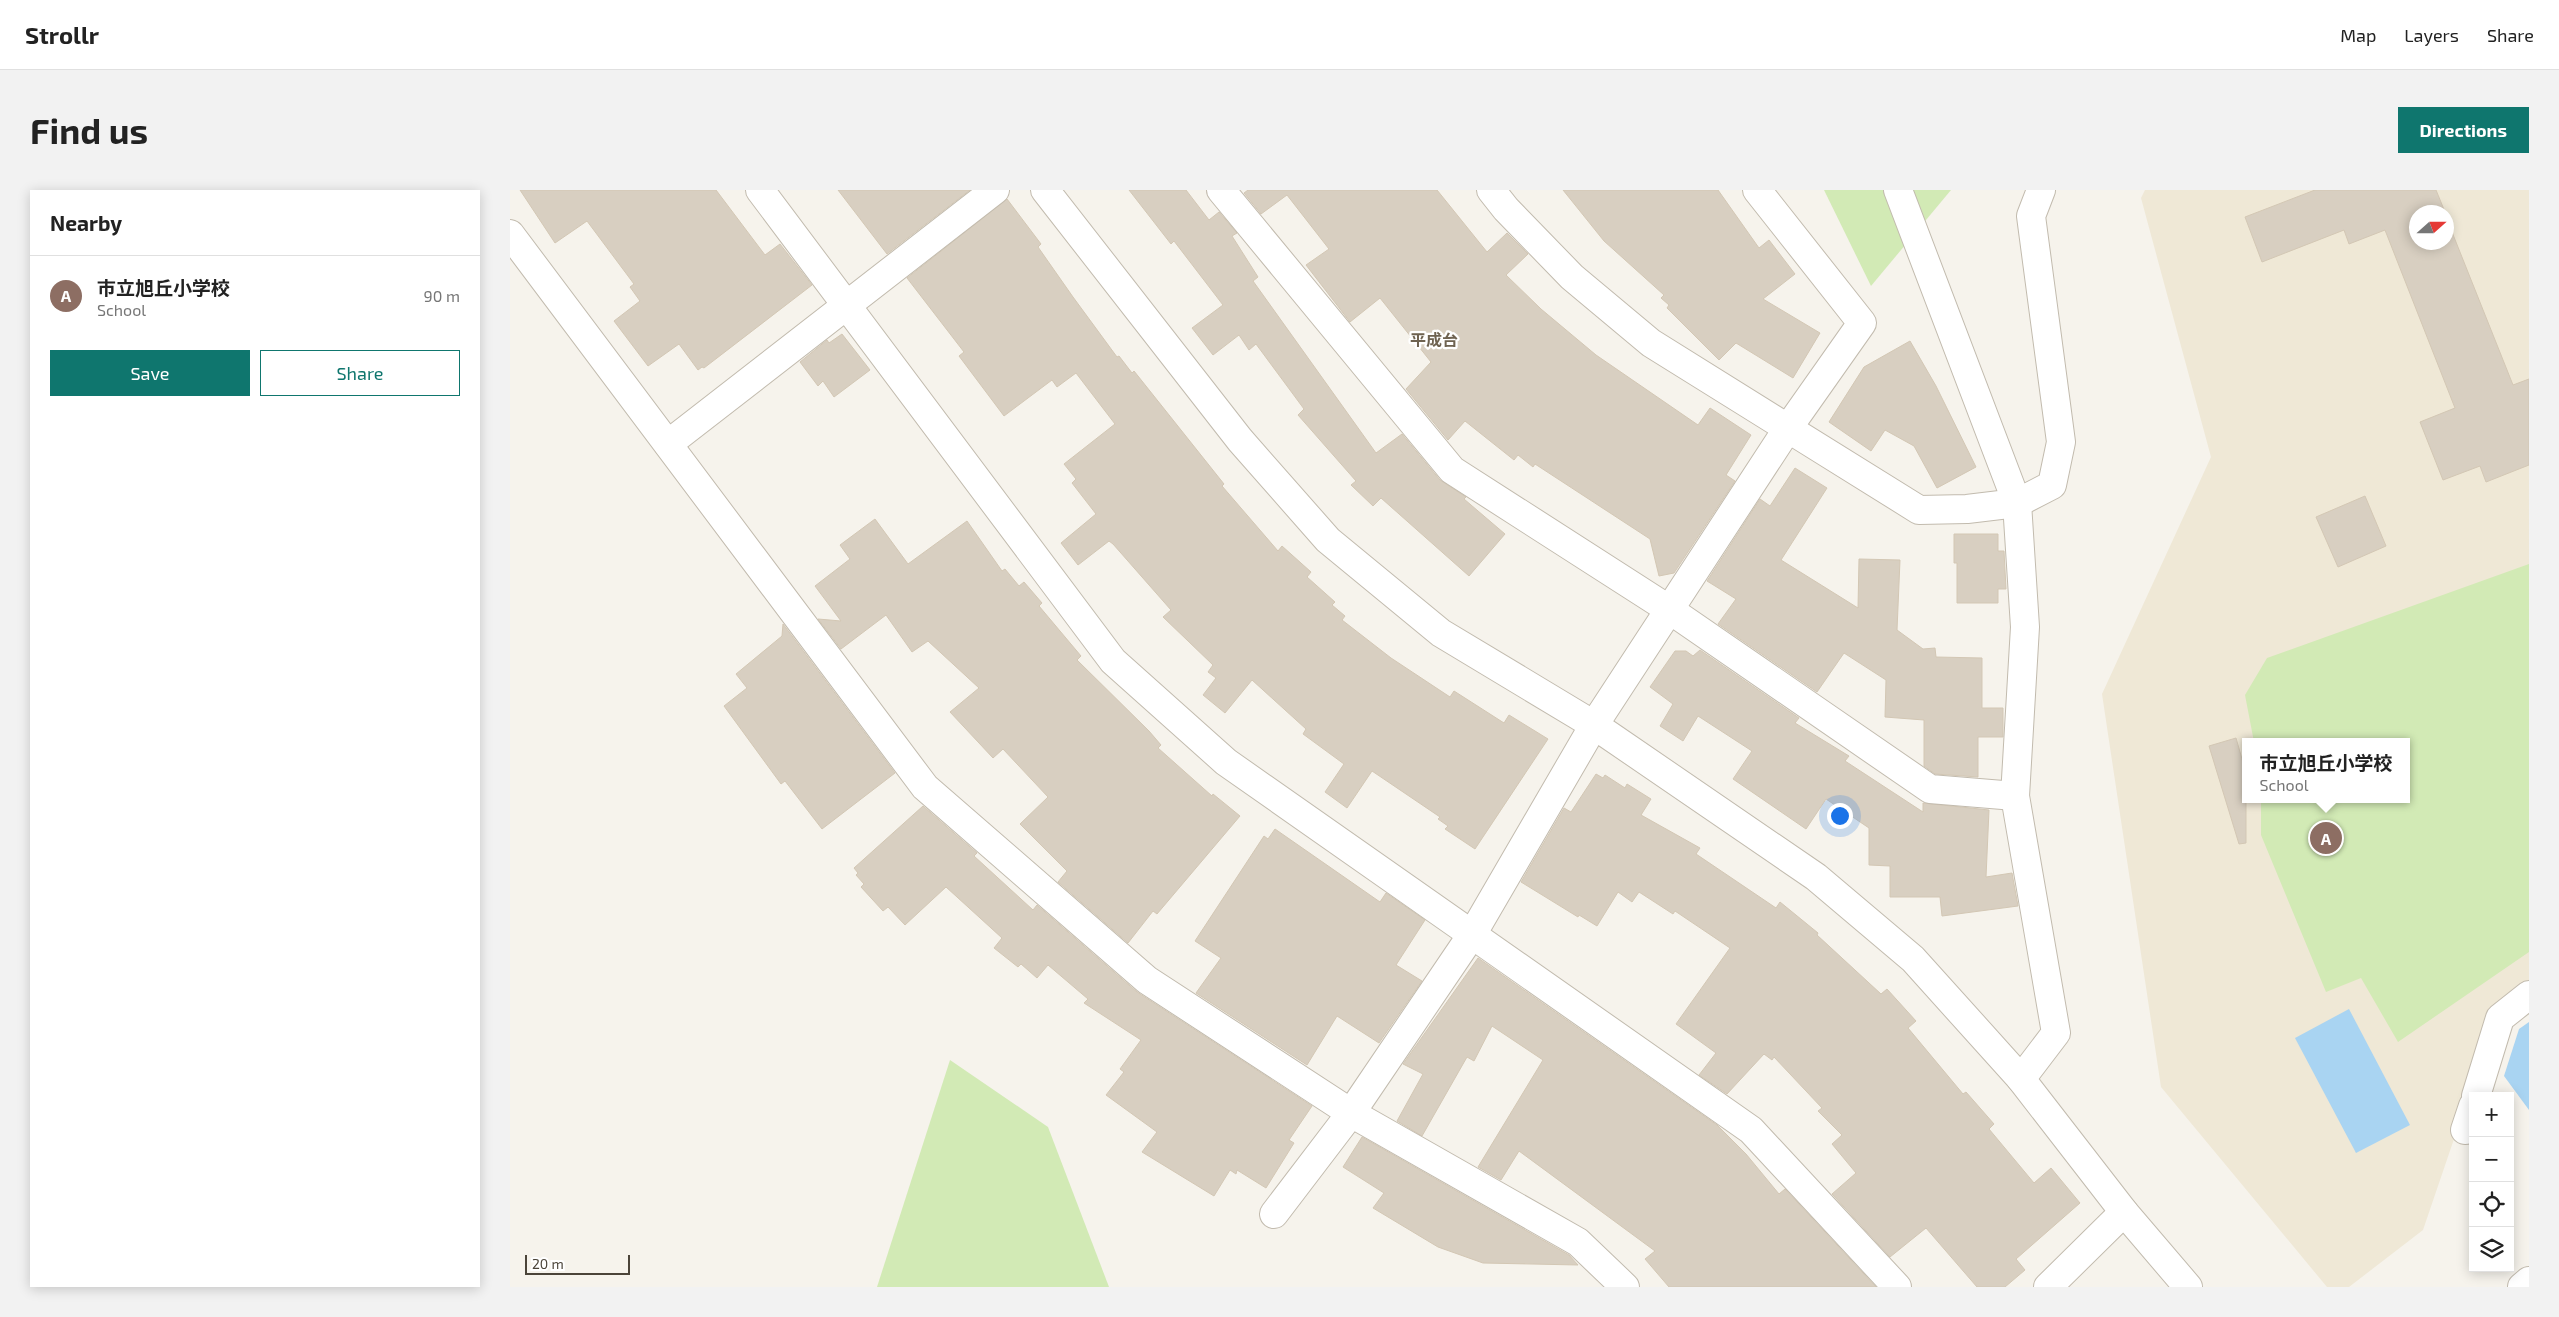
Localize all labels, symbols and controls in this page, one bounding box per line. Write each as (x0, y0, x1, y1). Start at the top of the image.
text: Strollr (25, 20, 99, 49)
text: Map (2340, 24, 2376, 46)
text: Layers (2404, 24, 2459, 46)
text: Share (2487, 24, 2534, 46)
button: Directions (2398, 107, 2529, 153)
text: Find us (30, 109, 148, 151)
north arrow (2409, 205, 2454, 250)
text: Nearby (50, 210, 122, 235)
text: 市立旭丘小学校 (97, 276, 230, 299)
text: A (61, 286, 71, 305)
text: 90 m (424, 286, 460, 305)
text: School (97, 300, 146, 319)
district label: 平成台 (1410, 330, 1458, 349)
button: Save (50, 350, 250, 396)
button: Share (260, 350, 460, 396)
popup (2242, 738, 2410, 803)
text: 市立旭丘小学校 (2259, 751, 2393, 774)
text: School (2259, 775, 2309, 794)
your location (1827, 803, 1853, 829)
pin: A (2310, 819, 2342, 857)
map controls (2469, 1092, 2514, 1272)
button: + (2469, 1092, 2514, 1137)
button: − (2469, 1137, 2514, 1182)
button: locate (2469, 1182, 2514, 1227)
button: layers (2469, 1227, 2514, 1272)
scale bar (525, 1252, 630, 1275)
text: 20 m (532, 1255, 564, 1272)

